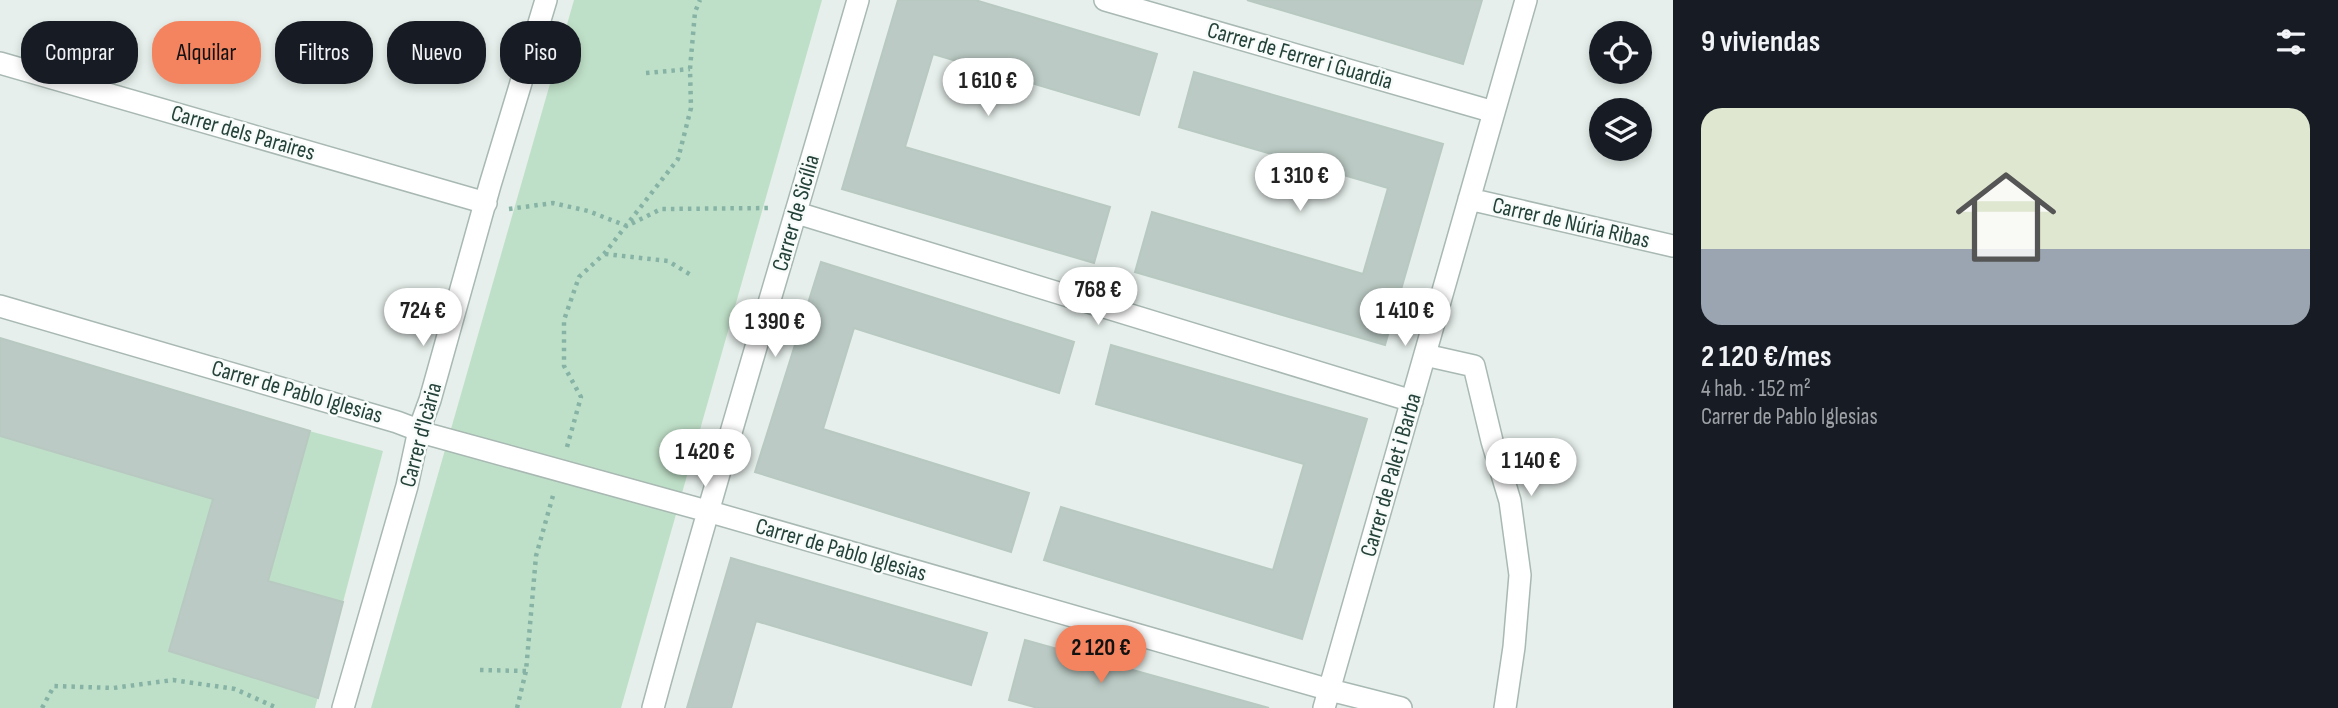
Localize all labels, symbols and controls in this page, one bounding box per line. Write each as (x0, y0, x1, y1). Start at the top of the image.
street label: Carrer de Ferrer i Guardia (1204, 16, 1396, 96)
chip: Comprar (21, 21, 138, 84)
chip: Alquilar (152, 21, 261, 84)
chip: Filtros (275, 21, 373, 84)
chip: Nuevo (387, 21, 486, 84)
chip: Piso (500, 21, 581, 84)
map controls (1589, 21, 1652, 161)
button: locate (1589, 21, 1652, 84)
icon: filters (2272, 23, 2310, 61)
text: 9 viviendas (1701, 24, 1820, 60)
pin: 1 610 € (923, 58, 1053, 118)
text: 1 610 € (959, 67, 1017, 95)
button: layers (1589, 98, 1652, 161)
street label: Carrer dels Paraires (168, 99, 318, 167)
street label: Carrer de Sicília (766, 151, 826, 275)
pin: 1 310 € (1235, 154, 1365, 213)
icon: home (1943, 154, 2069, 280)
text: 1 310 € (1271, 162, 1329, 190)
street label: Carrer de Núria Ribas (1490, 191, 1652, 255)
pin: 768 € (1049, 268, 1147, 327)
text: 768 € (1074, 276, 1122, 304)
pin: 724 € (374, 288, 472, 348)
pin: 1 410 € (1340, 288, 1470, 348)
text: 724 € (400, 297, 446, 325)
text: 1 410 € (1376, 297, 1434, 325)
pin: 1 390 € (710, 300, 840, 359)
text: 1 390 € (745, 308, 805, 336)
text: 2 120 €/mes (1701, 339, 1832, 375)
street label: Carrer de Pablo Iglesias (208, 354, 386, 430)
text: 4 hab. · 152 m² (1701, 375, 1811, 403)
street label: Carrer d'Icària (394, 380, 448, 490)
street label: Carrer de Palet i Barba (1354, 390, 1428, 560)
text: Carrer de Pablo Iglesias (1701, 403, 1878, 431)
pin: 1 420 € (640, 430, 770, 489)
text: 1 420 € (675, 438, 735, 466)
pin: 1 140 € (1466, 438, 1596, 498)
text: 1 140 € (1502, 447, 1560, 475)
street label: Carrer de Pablo Iglesias (752, 512, 930, 588)
pin: 2 120 € (1036, 626, 1166, 685)
text: 2 120 € (1071, 634, 1131, 662)

